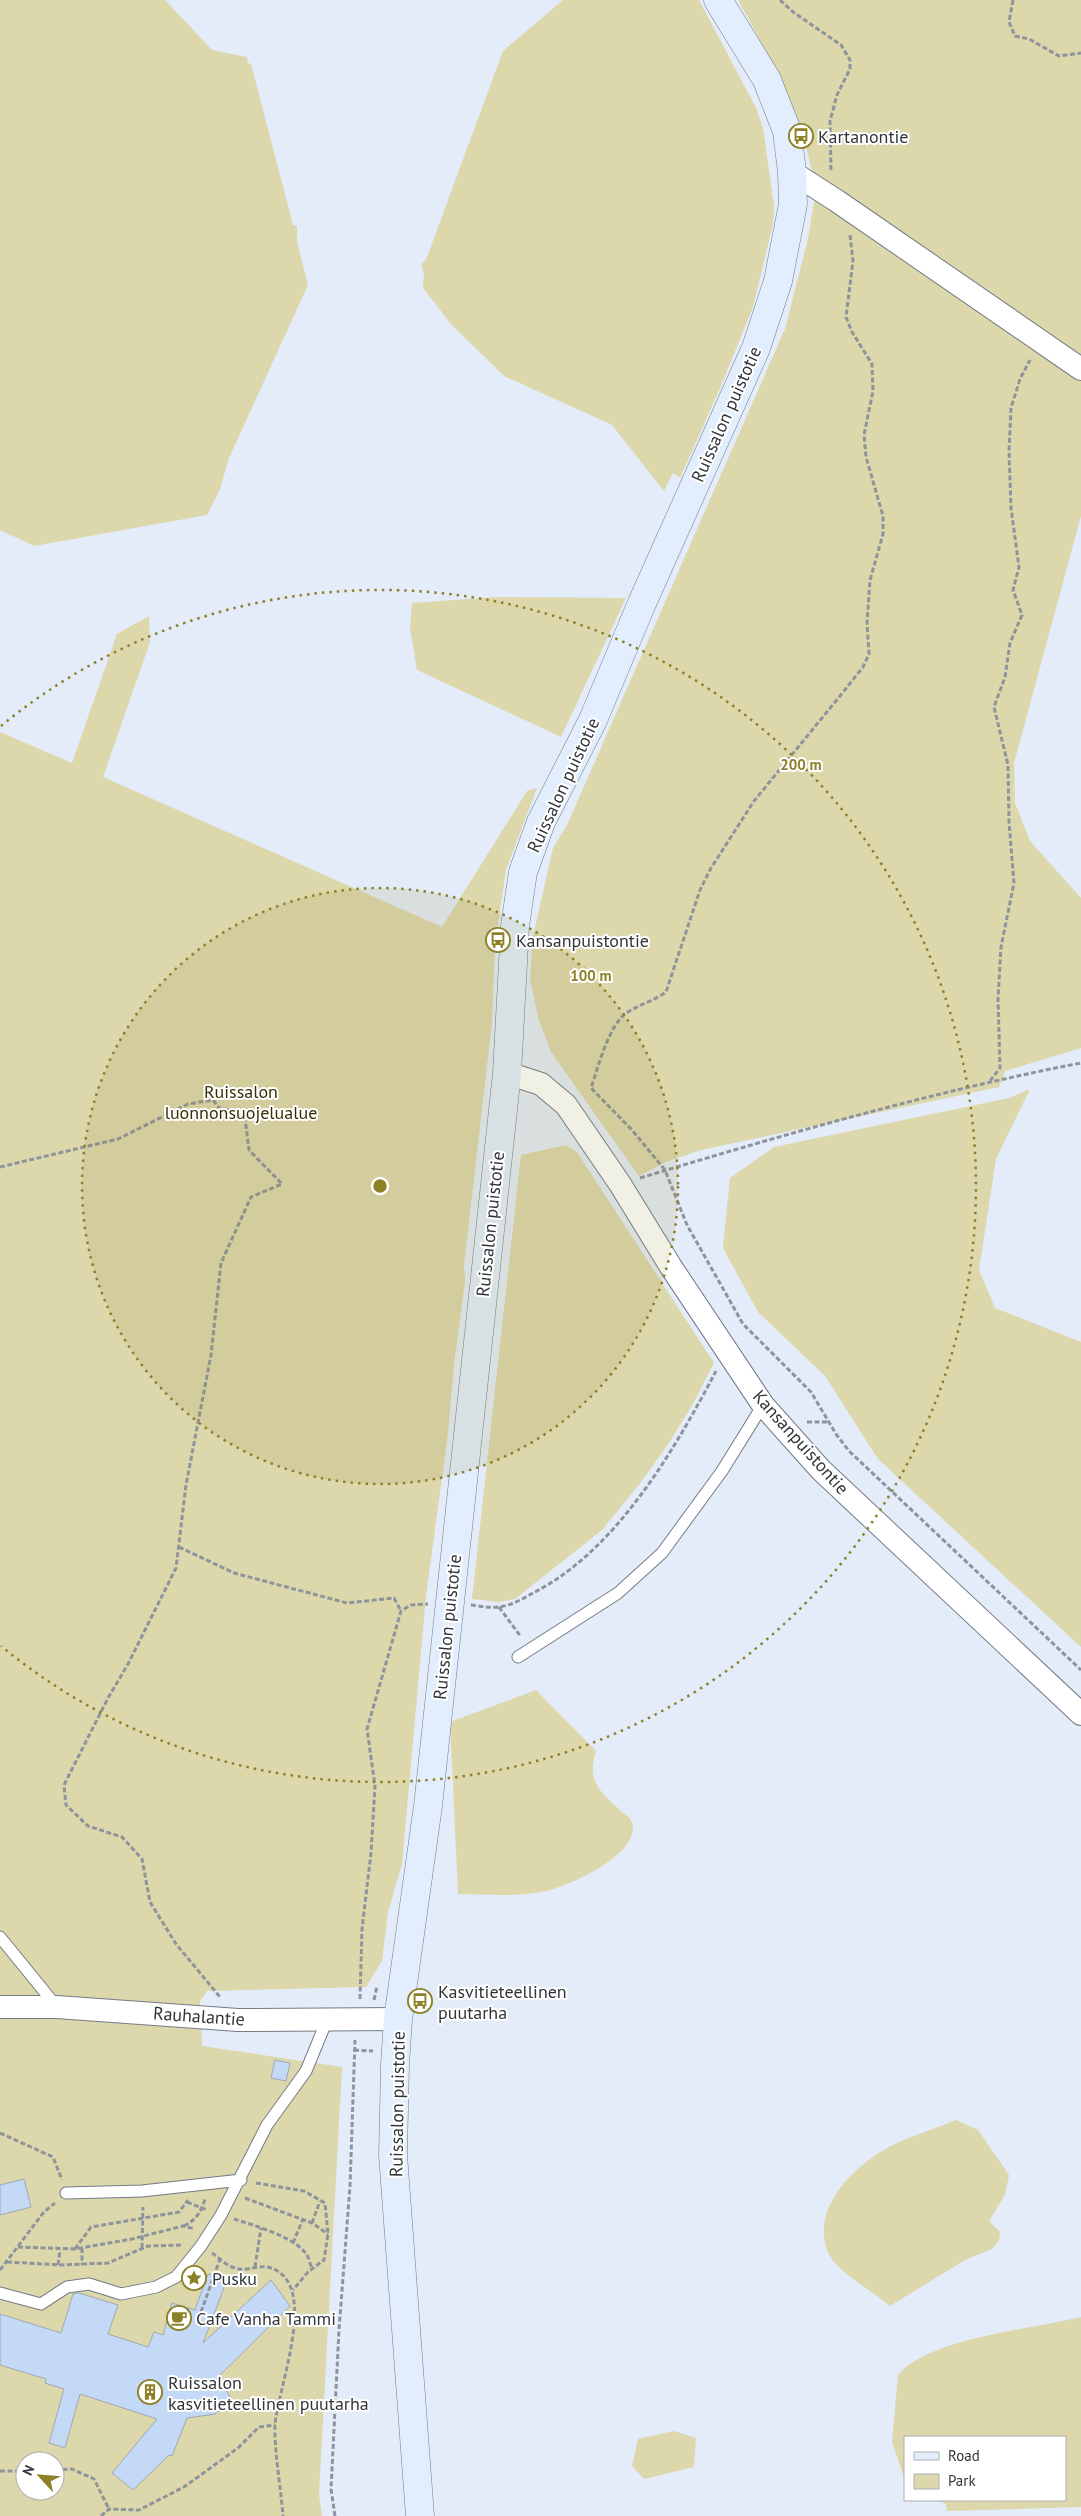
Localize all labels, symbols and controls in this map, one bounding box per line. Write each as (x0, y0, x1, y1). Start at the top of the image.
bus stop icon: Kartanontie (788, 123, 814, 149)
place label: Kartanontie (818, 125, 909, 148)
street label: Ruissalon puistotie (686, 343, 766, 485)
street label: Ruissalon puistotie (522, 714, 604, 856)
text: 200 m (780, 755, 822, 774)
bus stop icon: Kansanpuistontie (485, 927, 511, 953)
place label: Kansanpuistontie (516, 929, 649, 952)
text: 100 m (570, 966, 612, 985)
park label: Ruissalon luonnonsuojelualue (165, 1080, 317, 1124)
street label: Ruissalon puistotie (471, 1150, 509, 1298)
centre of rings (371, 1177, 389, 1195)
street label: Kansanpuistontie (748, 1385, 854, 1499)
street label: Ruissalon puistotie (428, 1553, 466, 1701)
place label: Kasvitieteellinen puutarha (438, 1980, 567, 2024)
bus stop icon: Kasvitieteellinen puutarha (407, 1988, 433, 2014)
street label: Rauhalantie (152, 2001, 246, 2031)
street label: Ruissalon puistotie (384, 2031, 410, 2177)
place icon: Pusku (181, 2265, 207, 2291)
place label: Pusku (212, 2267, 257, 2290)
cafe icon: Cafe Vanha Tammi (166, 2305, 192, 2331)
place label: Cafe Vanha Tammi (196, 2307, 336, 2330)
place label: Ruissalon kasvitieteellinen puutarha (168, 2371, 369, 2415)
building icon: Ruissalon kasvitieteellinen puutarha (137, 2379, 163, 2405)
legend (904, 2436, 1066, 2501)
text: Road (948, 2446, 980, 2465)
north arrow (15, 2451, 65, 2501)
text: N (18, 2462, 38, 2478)
text: Park (948, 2471, 976, 2490)

